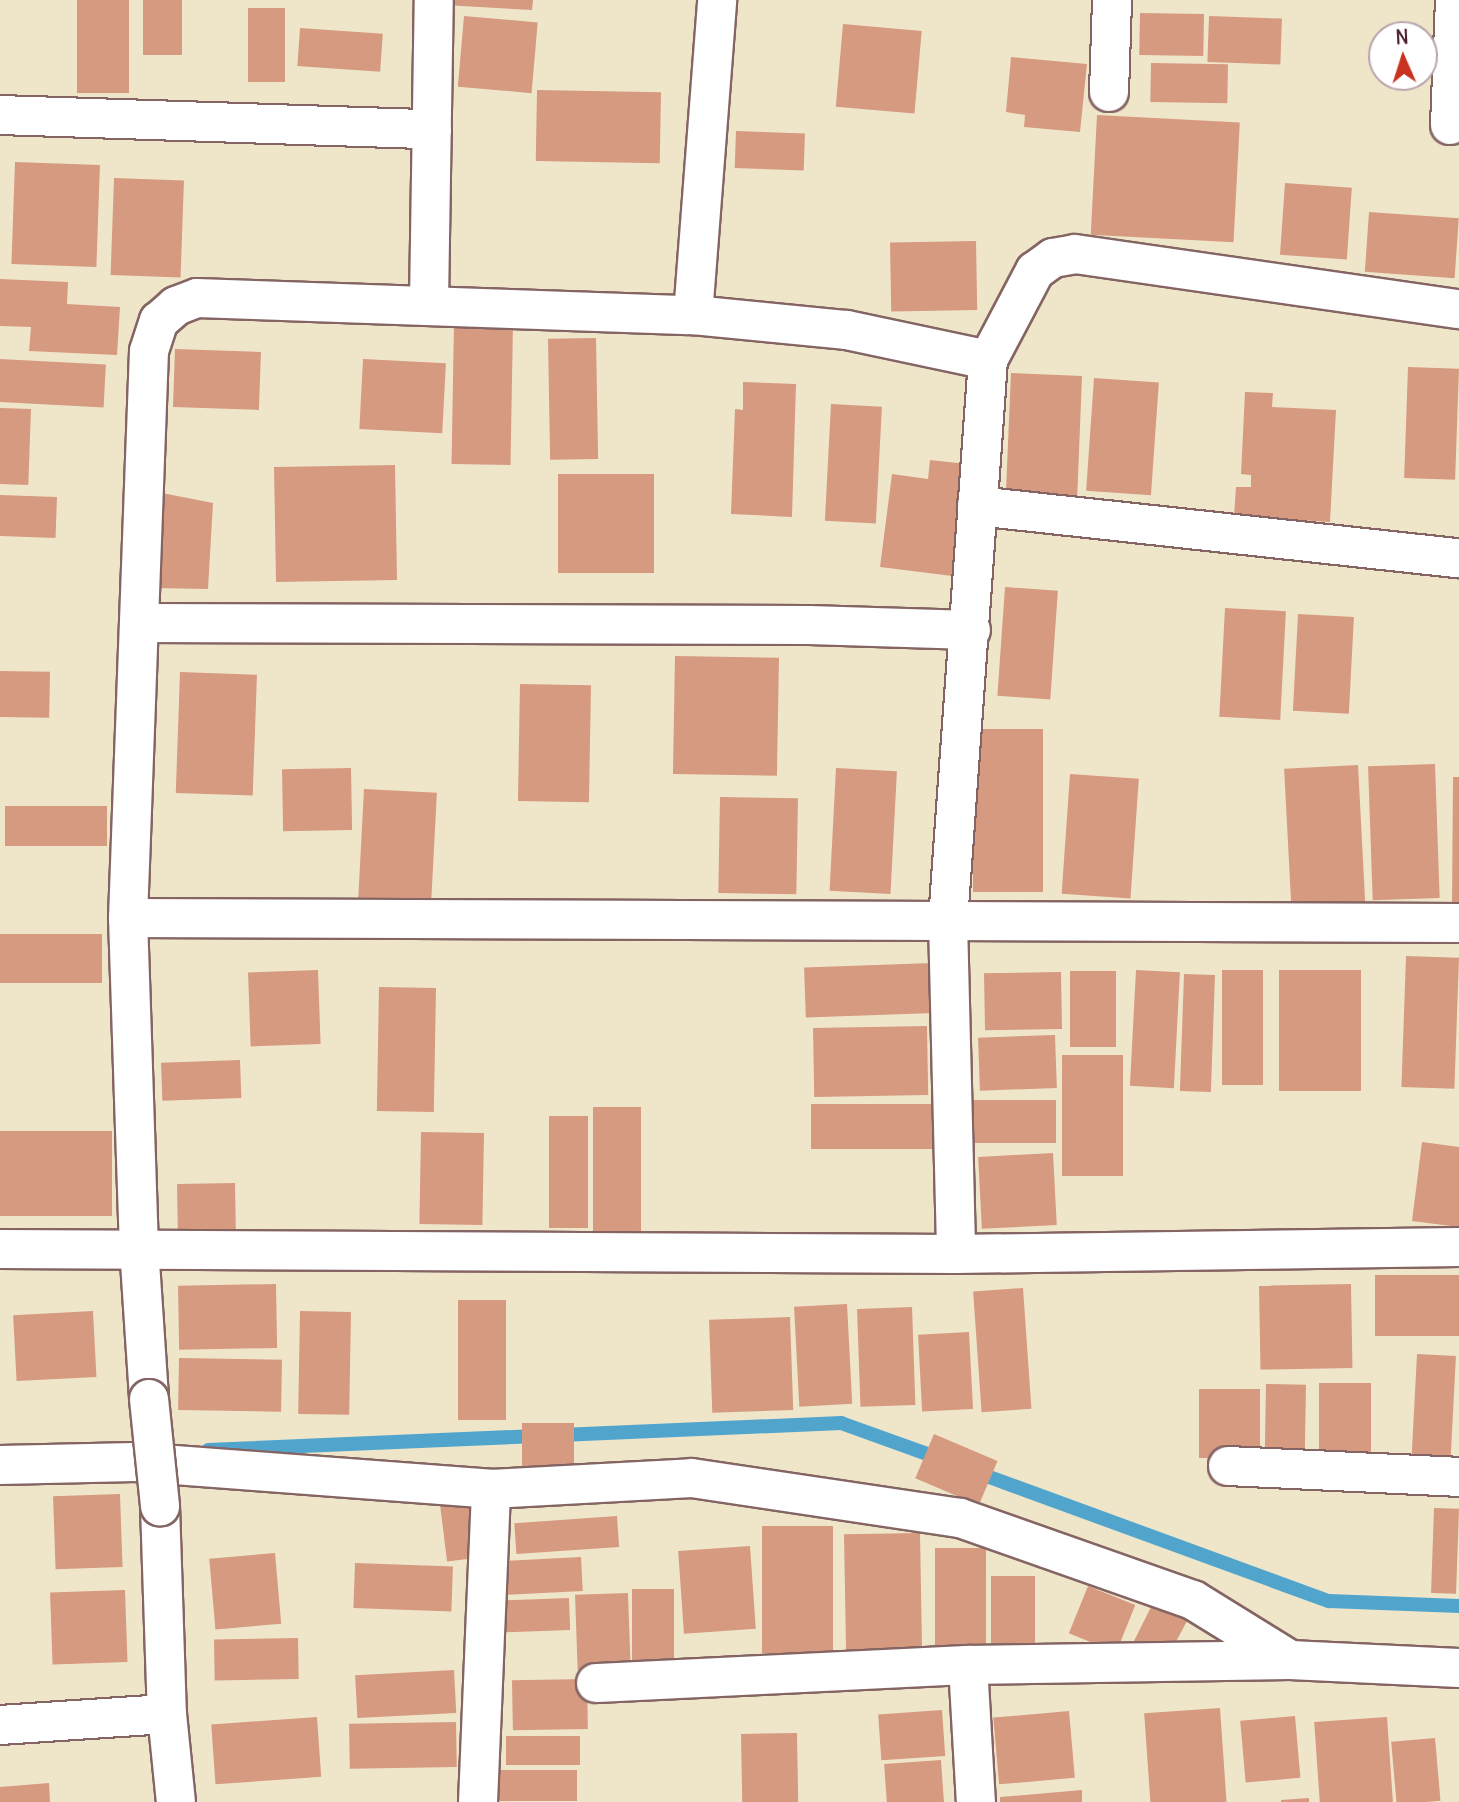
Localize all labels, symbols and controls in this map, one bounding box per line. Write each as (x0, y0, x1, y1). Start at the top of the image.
north arrow (1368, 21, 1438, 91)
text: N (1395, 25, 1409, 49)

